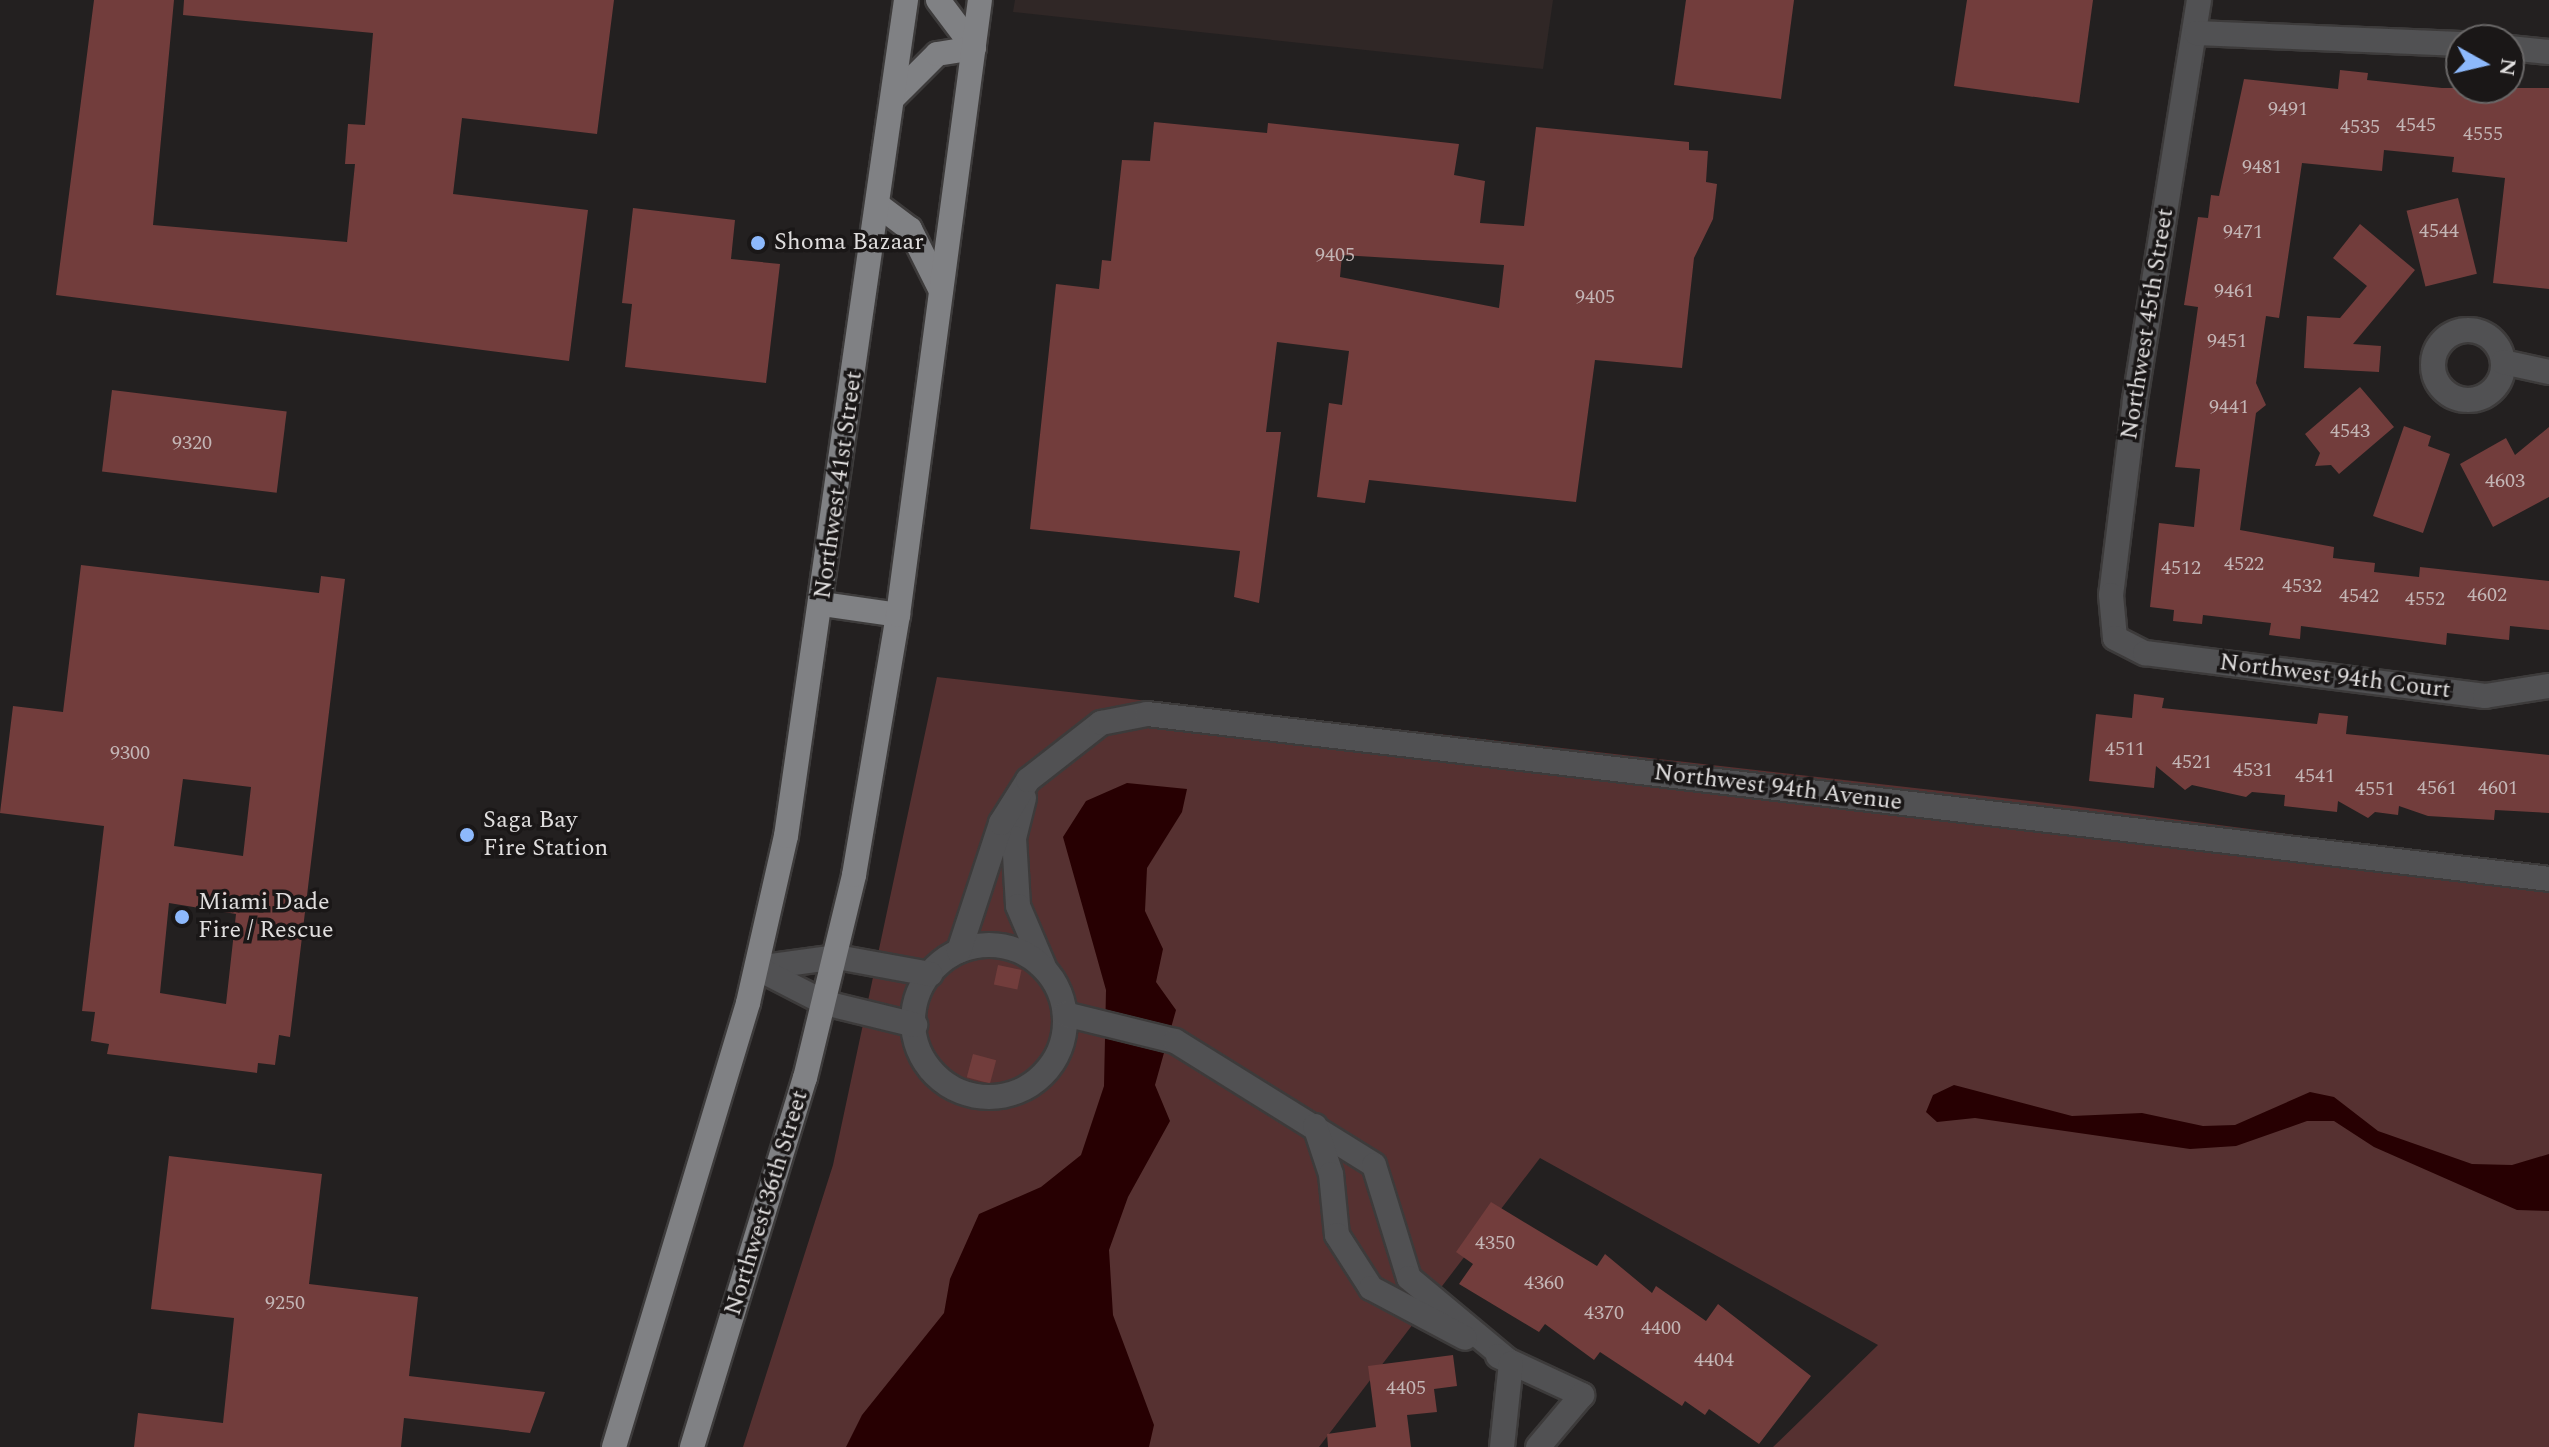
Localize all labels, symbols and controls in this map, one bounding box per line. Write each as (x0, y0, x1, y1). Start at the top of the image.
north arrow (2445, 24, 2525, 104)
text: N (2490, 56, 2525, 78)
house number: 9491 (2268, 97, 2308, 121)
house number: 4545 (2396, 113, 2436, 137)
house number: 4535 (2340, 115, 2380, 139)
house number: 4555 (2463, 122, 2503, 146)
house number: 9481 (2242, 155, 2282, 179)
street label: Northwest 45th Street (2116, 206, 2180, 442)
house number: 4544 (2419, 219, 2459, 243)
house number: 9471 (2223, 220, 2263, 244)
place label: Shoma Bazaar (774, 229, 924, 257)
marker: Shoma Bazaar (749, 234, 767, 252)
house number: 9405 (1315, 243, 1355, 267)
house number: 9461 (2214, 279, 2254, 303)
house number: 9405 (1575, 285, 1615, 309)
house number: 9451 (2207, 329, 2247, 353)
street label: Northwest 41st Street (809, 369, 869, 601)
house number: 9441 (2209, 395, 2249, 419)
house number: 4543 (2330, 419, 2370, 443)
house number: 9320 (172, 431, 212, 455)
house number: 4603 (2485, 469, 2525, 493)
house number: 4522 (2224, 552, 2264, 576)
house number: 4512 (2161, 556, 2201, 580)
house number: 4532 (2282, 574, 2322, 598)
house number: 4602 (2467, 583, 2507, 607)
house number: 4542 (2339, 584, 2379, 608)
house number: 4552 (2405, 587, 2445, 611)
street label: Northwest 94th Court (2218, 649, 2452, 705)
house number: 4511 (2105, 737, 2145, 761)
house number: 9300 (110, 741, 150, 765)
house number: 4521 (2172, 750, 2212, 774)
street label: Northwest 94th Avenue (1652, 758, 1904, 818)
house number: 4531 (2233, 758, 2273, 782)
house number: 4541 (2295, 764, 2335, 788)
house number: 4561 (2417, 776, 2457, 800)
house number: 4601 (2478, 776, 2518, 800)
house number: 4551 (2355, 777, 2395, 801)
place label: Saga Bay Fire Station (483, 807, 608, 863)
marker: Saga Bay Fire Station (458, 826, 476, 844)
place label: Miami Dade Fire / Rescue (198, 889, 334, 945)
marker: Miami Dade Fire / Rescue (173, 908, 191, 926)
street label: Northwest 36th Street (719, 1087, 815, 1319)
house number: 4350 (1475, 1231, 1515, 1255)
house number: 4360 (1524, 1271, 1564, 1295)
house number: 9250 (265, 1291, 305, 1315)
house number: 4370 (1584, 1301, 1624, 1325)
house number: 4400 (1641, 1316, 1681, 1340)
house number: 4404 (1694, 1348, 1734, 1372)
house number: 4405 (1386, 1376, 1426, 1400)

